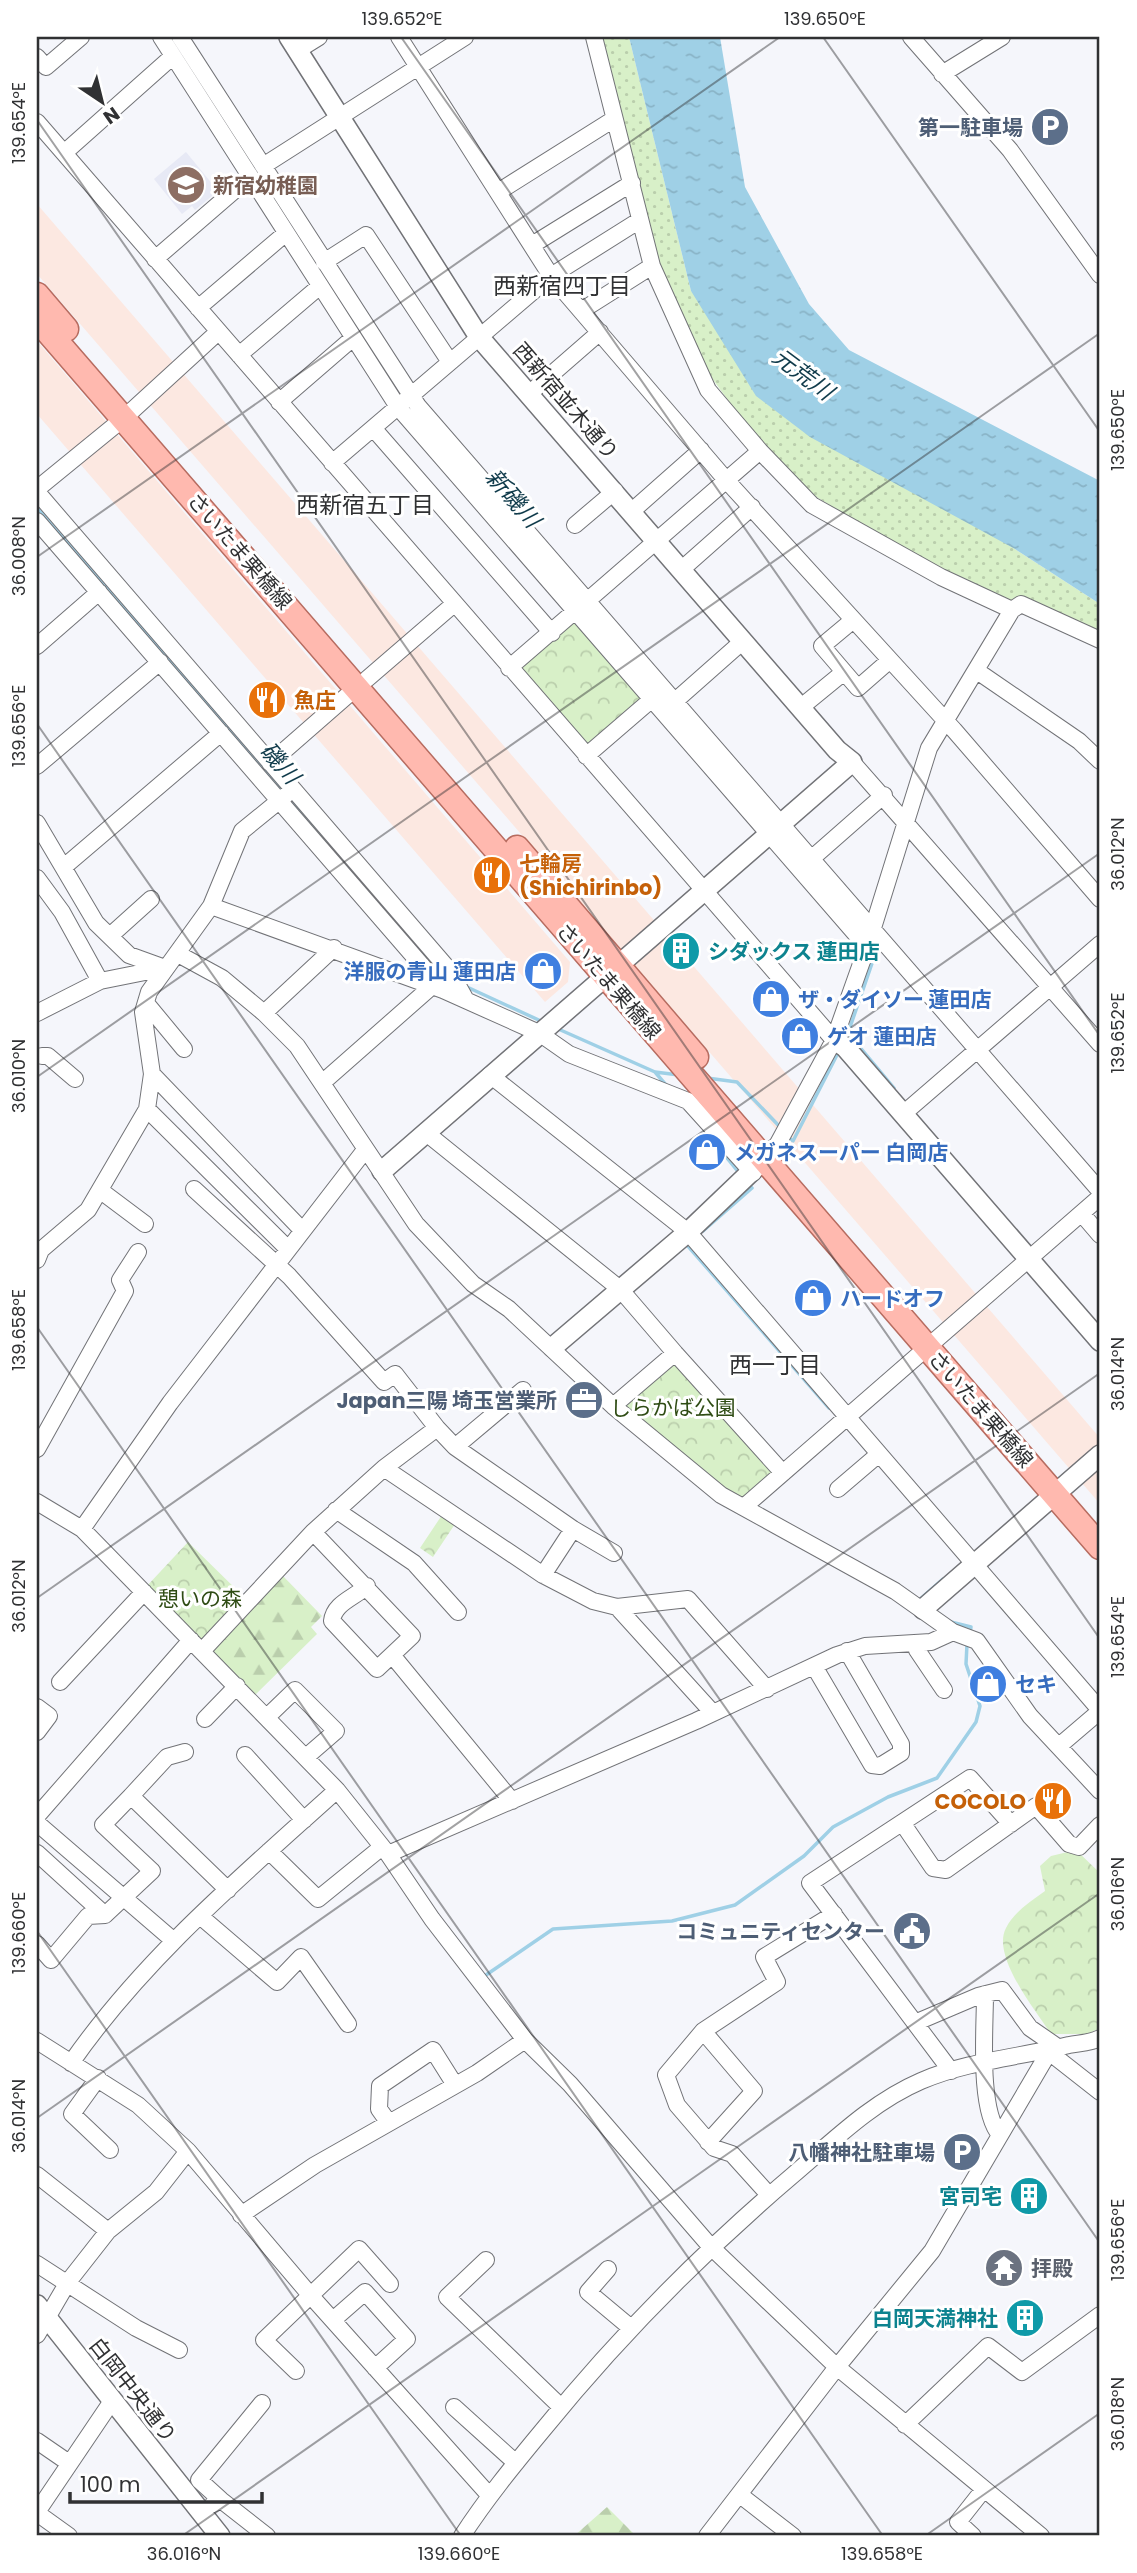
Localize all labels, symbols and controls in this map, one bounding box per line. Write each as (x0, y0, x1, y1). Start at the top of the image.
text: 139.652°E (361, 6, 443, 31)
text: 139.650°E (784, 6, 866, 31)
north arrow (66, 66, 136, 136)
text: 139.654°E (6, 82, 31, 164)
text: N (98, 100, 125, 131)
parking icon: 第一駐車場 (1029, 106, 1071, 148)
place label: 第一駐車場 (918, 113, 1023, 142)
school or university icon: 新宿幼稚園 (165, 164, 207, 206)
place label: 新宿幼稚園 (213, 171, 318, 200)
district label: 西新宿四丁目 (493, 270, 631, 302)
street label: 西新宿並木通り (507, 336, 625, 466)
water label: 元荒川 (766, 340, 843, 409)
text: 139.650°E (1105, 389, 1130, 471)
water label: 新磯川 (478, 461, 550, 537)
street label: さいたま栗橋線 (181, 486, 299, 616)
district label: 西新宿五丁目 (296, 489, 434, 521)
text: 36.008°N (6, 516, 31, 596)
restaurant icon: 魚庄 (246, 679, 288, 721)
text: 139.656°E (6, 685, 31, 767)
place label: 魚庄 (294, 686, 336, 715)
water label: 磯川 (253, 735, 309, 793)
text: 36.012°N (1105, 817, 1130, 891)
place label: 七輪房 (Shichirinbo) (519, 849, 662, 902)
restaurant icon: 七輪房 (Shichirinbo) (471, 854, 513, 896)
street label: さいたま栗橋線 (550, 916, 668, 1046)
building icon: シダックス 蓮田店 (660, 930, 702, 972)
place label: シダックス 蓮田店 (708, 937, 880, 966)
shop icon: 洋服の青山 蓮田店 (522, 950, 564, 992)
place label: 洋服の青山 蓮田店 (344, 957, 516, 986)
shop icon: ザ・ダイソー 蓮田店 (750, 978, 792, 1020)
place label: ザ・ダイソー 蓮田店 (798, 985, 991, 1014)
text: 139.652°E (1105, 992, 1130, 1074)
shop icon: ゲオ 蓮田店 (779, 1015, 821, 1057)
place label: ゲオ 蓮田店 (827, 1022, 936, 1051)
text: 36.010°N (6, 1039, 31, 1113)
shop icon: メガネスーパー 白岡店 (686, 1131, 728, 1173)
place label: メガネスーパー 白岡店 (734, 1138, 948, 1167)
shop icon: ハードオフ (792, 1277, 834, 1319)
place label: ハードオフ (840, 1284, 945, 1313)
text: 139.658°E (6, 1289, 31, 1371)
text: 36.014°N (1105, 1337, 1130, 1411)
street label: さいたま栗橋線 (922, 1344, 1040, 1474)
district label: 西一丁目 (729, 1349, 821, 1381)
office icon: Japan三陽 埼玉営業所 (563, 1379, 605, 1421)
place label: Japan三陽 埼玉営業所 (336, 1386, 557, 1415)
park label: しらかば公園 (610, 1393, 736, 1422)
text: 36.012°N (6, 1559, 31, 1633)
park label: 憩いの森 (158, 1584, 242, 1613)
text: 139.654°E (1105, 1596, 1130, 1678)
shop icon: セキ (967, 1663, 1009, 1705)
place label: セキ (1015, 1670, 1057, 1699)
restaurant icon: COCOLO (1032, 1780, 1074, 1822)
place label: COCOLO (934, 1787, 1026, 1816)
text: 36.016°N (1105, 1857, 1130, 1931)
text: 139.660°E (6, 1892, 31, 1974)
public building icon: コミュニティセンター (891, 1910, 933, 1952)
place label: コミュニティセンター (676, 1917, 885, 1946)
text: 36.014°N (6, 2079, 31, 2153)
parking icon: 八幡神社駐車場 (941, 2131, 983, 2173)
place label: 八幡神社駐車場 (788, 2138, 935, 2167)
building icon: 宮司宅 (1008, 2175, 1050, 2217)
place label: 宮司宅 (939, 2182, 1002, 2211)
text: 139.656°E (1105, 2199, 1130, 2281)
temple icon: 拝殿 (983, 2247, 1025, 2289)
place label: 拝殿 (1031, 2254, 1073, 2283)
building icon: 白岡天満神社 (1004, 2297, 1046, 2339)
place label: 白岡天満神社 (872, 2304, 998, 2333)
street label: 白岡中央通り (83, 2331, 183, 2449)
text: 36.018°N (1105, 2377, 1130, 2451)
scale bar (70, 2461, 262, 2505)
text: 100 m (80, 2470, 140, 2499)
text: 36.016°N (147, 2541, 221, 2566)
text: 139.660°E (418, 2541, 500, 2566)
text: 139.658°E (841, 2541, 923, 2566)

